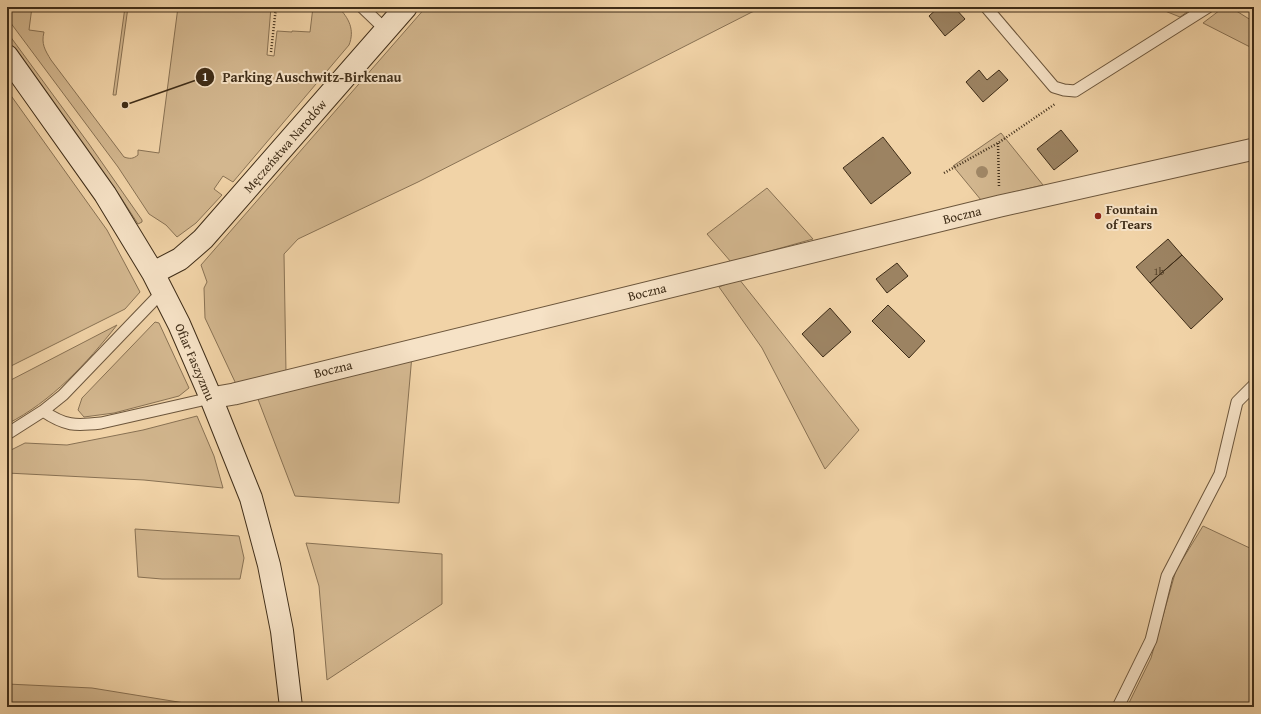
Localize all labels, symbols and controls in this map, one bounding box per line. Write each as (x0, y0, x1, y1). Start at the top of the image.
callout: Parking Auschwitz-Birkenau (195, 64, 410, 90)
text: Parking Auschwitz-Birkenau (222, 67, 402, 87)
text: 1 (202, 68, 208, 85)
street label: Męczeństwa Narodów (239, 94, 332, 197)
place label: Fountain of Tears (1106, 200, 1158, 234)
street label: Boczna (941, 201, 984, 229)
marker: Fountain of Tears (1093, 211, 1103, 221)
house number: 1b (1154, 263, 1165, 279)
street label: Boczna (626, 278, 669, 306)
street label: Ofiar Faszyzmu (170, 320, 220, 404)
street label: Boczna (312, 355, 355, 383)

